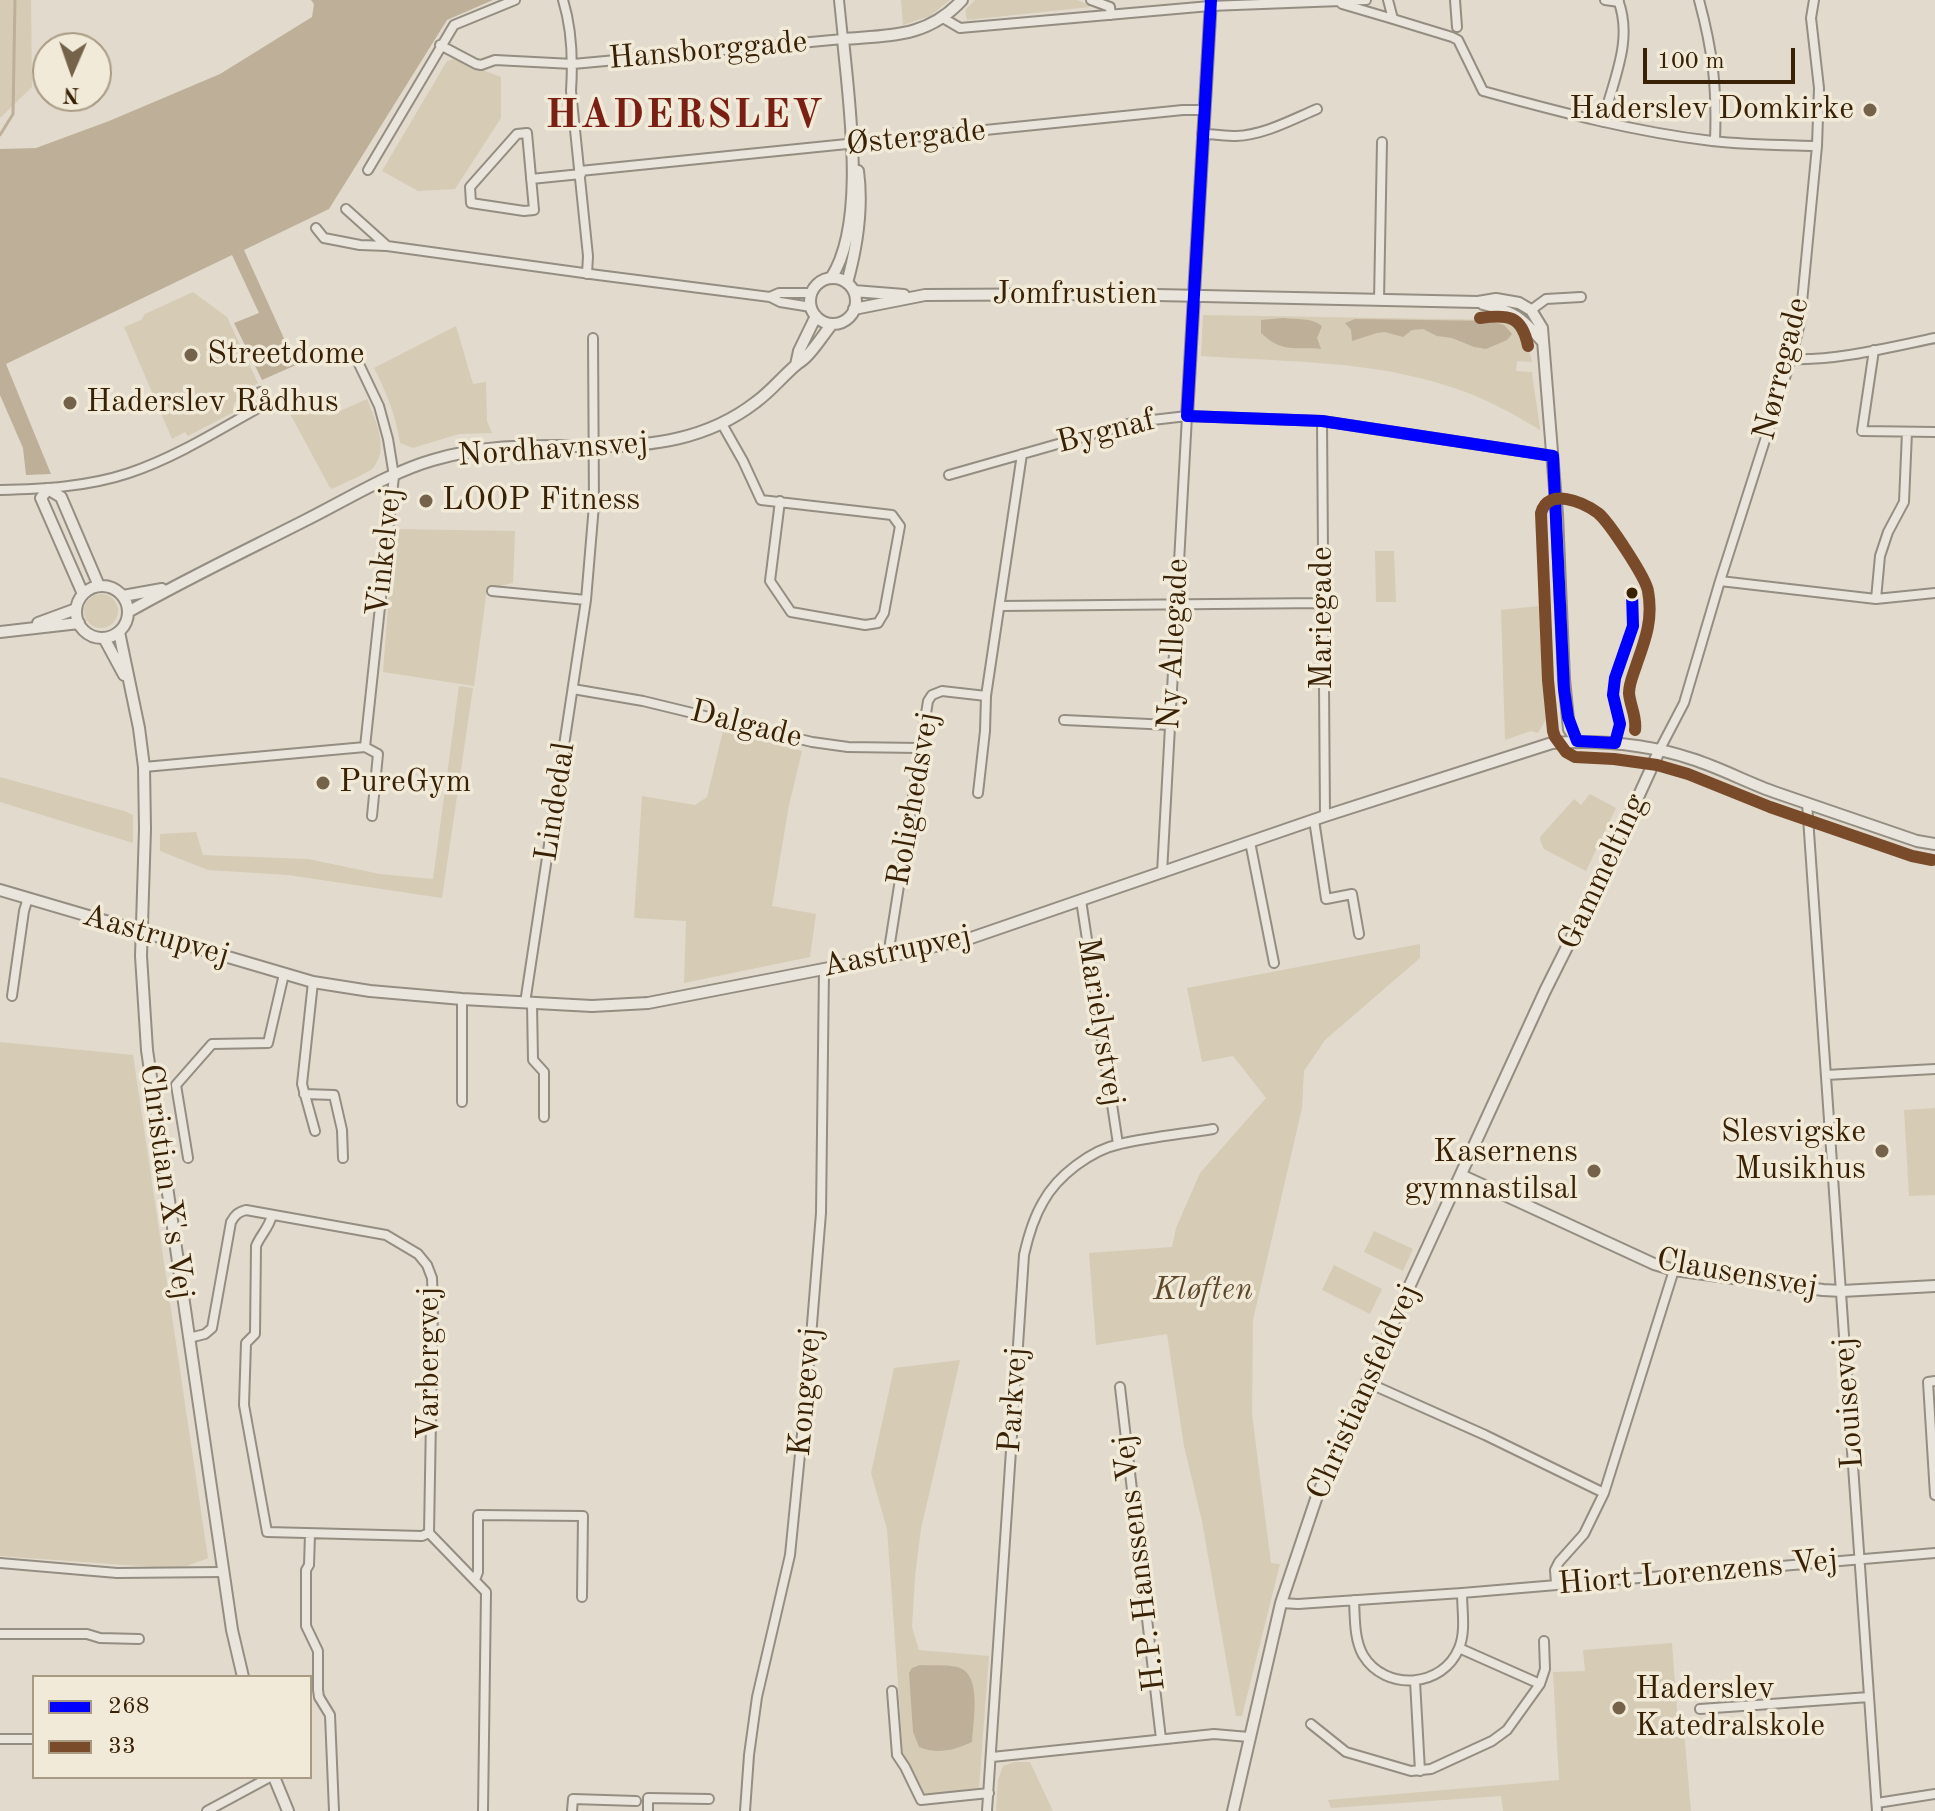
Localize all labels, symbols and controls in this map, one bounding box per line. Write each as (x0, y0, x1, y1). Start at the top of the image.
street label: Hansborggade (607, 23, 809, 79)
north arrow (32, 32, 112, 112)
scale bar (1647, 32, 1799, 82)
text: 100 m (1657, 50, 1725, 74)
text: N (62, 83, 80, 105)
place label: Haderslev Domkirke (1569, 91, 1854, 129)
district label: HADERSLEV (545, 93, 825, 141)
marker: Haderslev Domkirke (1861, 101, 1879, 119)
street label: Østergade (844, 112, 988, 164)
street label: Jomfrustien (992, 276, 1158, 314)
street label: Nørregade (1746, 294, 1818, 444)
place label: Streetdome (207, 336, 365, 374)
marker: Streetdome (182, 346, 200, 364)
place label: Haderslev Rådhus (86, 384, 339, 422)
marker: Haderslev Rådhus (61, 394, 79, 412)
street label: Bygnaf (1053, 401, 1159, 463)
street label: Nordhavnsvej (456, 424, 650, 476)
place label: LOOP Fitness (442, 482, 640, 520)
street label: Vinkelvej (359, 486, 411, 618)
marker: LOOP Fitness (417, 492, 435, 510)
street label: Mariegade (1304, 546, 1342, 690)
street label: Ny Allegade (1150, 557, 1198, 731)
unlabelled marker (1624, 585, 1640, 601)
street label: Dalgade (686, 693, 806, 757)
street label: Rolighedsvej (880, 709, 948, 889)
street label: Lindedal (528, 740, 584, 864)
place label: PureGym (339, 764, 471, 802)
marker: PureGym (314, 774, 332, 792)
street label: Gammelting (1550, 788, 1656, 956)
street label: Aastrupvej (78, 897, 234, 975)
street label: Aastrupvej (819, 918, 975, 986)
street label: Marielystvej (1068, 935, 1132, 1109)
street label: Christian X's Vej (130, 1062, 202, 1302)
place label: Slesvigske Musikhus (1721, 1114, 1866, 1189)
place label: Kasernens gymnastilsal (1405, 1134, 1578, 1209)
marker: Slesvigske Musikhus (1873, 1142, 1891, 1160)
marker: Kasernens gymnastilsal (1585, 1162, 1603, 1180)
street label: Clausensvej (1653, 1241, 1821, 1307)
park label: Kløften (1153, 1272, 1253, 1310)
street label: Christiansfeldvej (1299, 1278, 1429, 1506)
street label: Varbergvej (411, 1287, 449, 1439)
street label: Kongevej (781, 1326, 831, 1458)
street label: Louisevej (1825, 1336, 1873, 1470)
street label: Parkvej (991, 1346, 1037, 1454)
street label: H.P. Hanssens Vej (1105, 1432, 1175, 1694)
street label: Hiort Lorenzens Vej (1556, 1542, 1840, 1604)
place label: Haderslev Katedralskole (1635, 1671, 1825, 1746)
legend (32, 1675, 312, 1779)
text: 268 (108, 1695, 150, 1719)
marker: Haderslev Katedralskole (1610, 1699, 1628, 1717)
text: 33 (108, 1735, 136, 1759)

